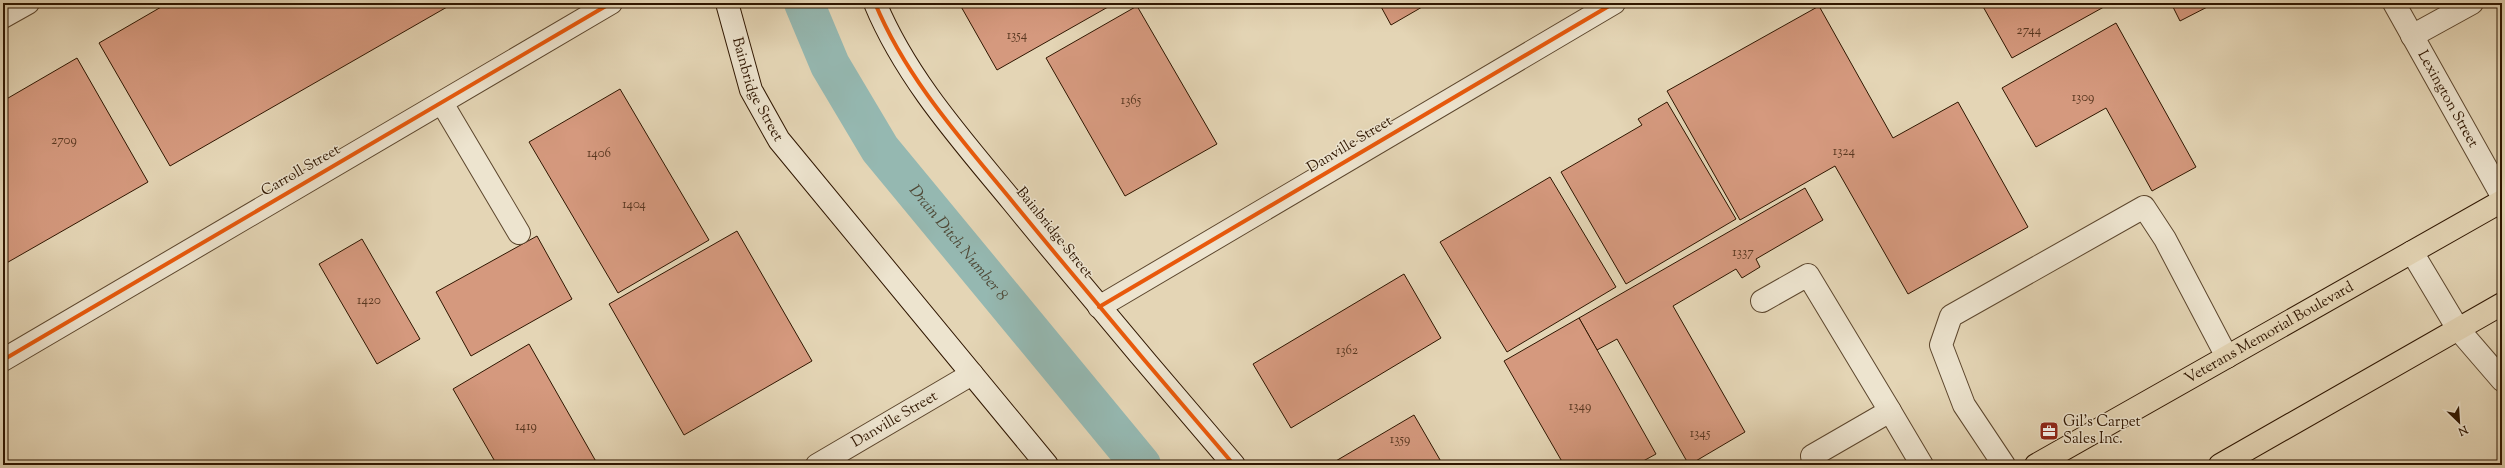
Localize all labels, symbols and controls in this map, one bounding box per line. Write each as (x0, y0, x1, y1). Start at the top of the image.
house number: 2744 (2017, 22, 2042, 40)
house number: 1354 (1007, 27, 1028, 45)
street label: Bainbridge Street (726, 35, 788, 146)
street label: Lexington Street (2412, 46, 2483, 152)
house number: 1309 (2072, 89, 2094, 107)
house number: 1365 (1121, 92, 1142, 110)
street label: Danville Street (1303, 111, 1397, 179)
house number: 2709 (51, 132, 77, 150)
street label: Carroll Street (258, 140, 344, 202)
house number: 1324 (1833, 143, 1856, 161)
house number: 1406 (587, 145, 611, 163)
water label: Drain Ditch Number 8 (903, 180, 1012, 306)
street label: Bainbridge Street (1011, 183, 1097, 283)
house number: 1404 (622, 196, 646, 214)
house number: 1337 (1732, 244, 1754, 262)
street label: Veterans Memorial Boulevard (2181, 276, 2358, 389)
house number: 1420 (357, 292, 381, 310)
house number: 1362 (1336, 342, 1358, 360)
street label: Danville Street (848, 386, 942, 453)
house number: 1349 (1569, 398, 1591, 416)
north arrow (2439, 402, 2479, 442)
place label: Gil's Carpet Sales Inc. (2063, 412, 2141, 450)
house number: 1419 (515, 418, 537, 436)
office icon: Gil's Carpet Sales Inc. (2038, 420, 2060, 442)
text: N (2455, 421, 2471, 439)
house number: 1345 (1690, 425, 1711, 443)
house number: 1359 (1390, 431, 1410, 449)

